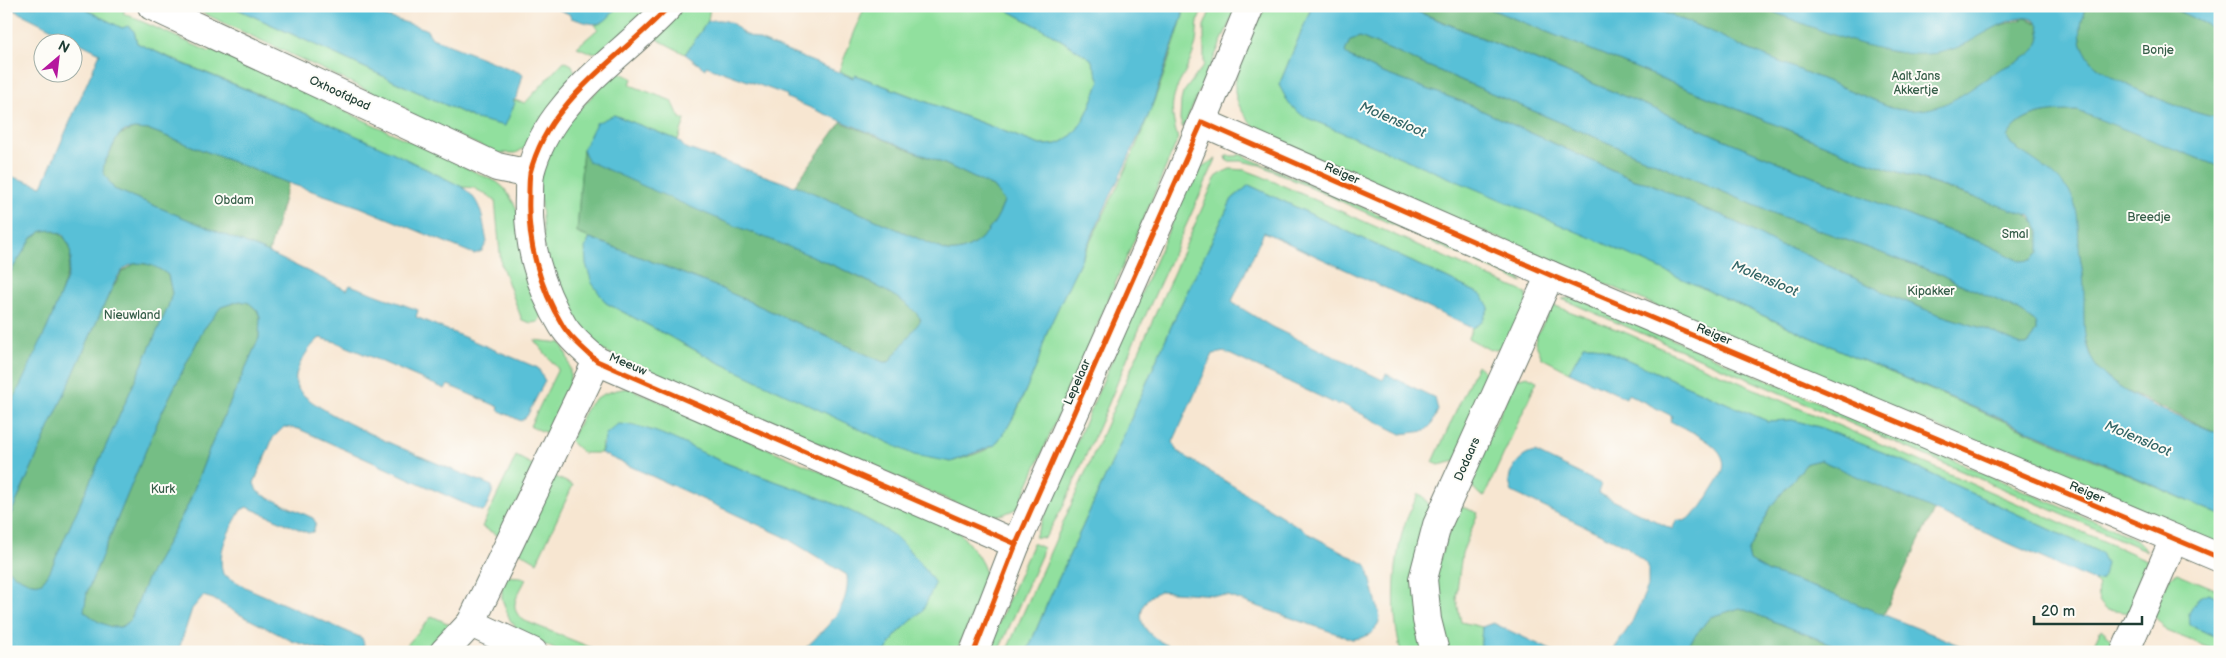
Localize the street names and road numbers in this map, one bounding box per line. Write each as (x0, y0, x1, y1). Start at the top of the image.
street label: Oxhoofdpad (307, 73, 373, 114)
street label: Reiger (1322, 159, 1362, 188)
street label: Reiger (1694, 320, 1734, 349)
street label: Meeuw (607, 350, 649, 379)
street label: Lepelaar (1061, 357, 1094, 407)
street label: Dodaars (1451, 435, 1484, 483)
street label: Reiger (2067, 478, 2107, 507)

